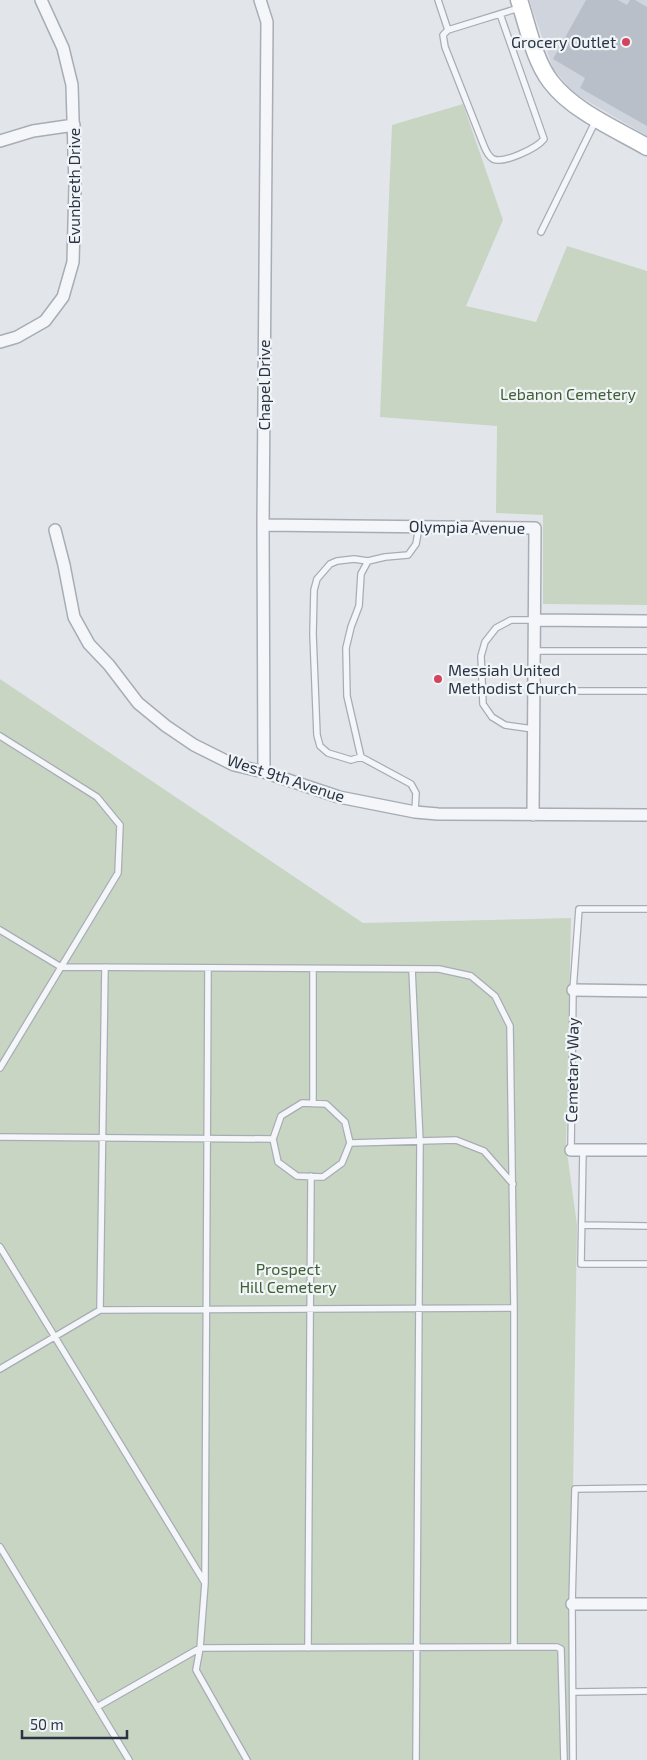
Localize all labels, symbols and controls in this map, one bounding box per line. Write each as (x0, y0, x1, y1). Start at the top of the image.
place label: Grocery Outlet (511, 32, 616, 51)
marker: Grocery Outlet (620, 36, 632, 48)
street label: Evunbreth Drive (64, 128, 83, 244)
street label: Chapel Drive (254, 340, 273, 430)
park label: Lebanon Cemetery (500, 384, 636, 403)
street label: Olympia Avenue (409, 516, 525, 537)
place label: Messiah United Methodist Church (448, 660, 577, 697)
marker: Messiah United Methodist Church (432, 673, 444, 685)
street label: West 9th Avenue (225, 750, 347, 806)
street label: Cemetary Way (561, 1017, 582, 1123)
park label: Prospect Hill Cemetery (239, 1259, 337, 1296)
scale bar (22, 1708, 128, 1740)
text: 50 m (30, 1715, 64, 1733)

